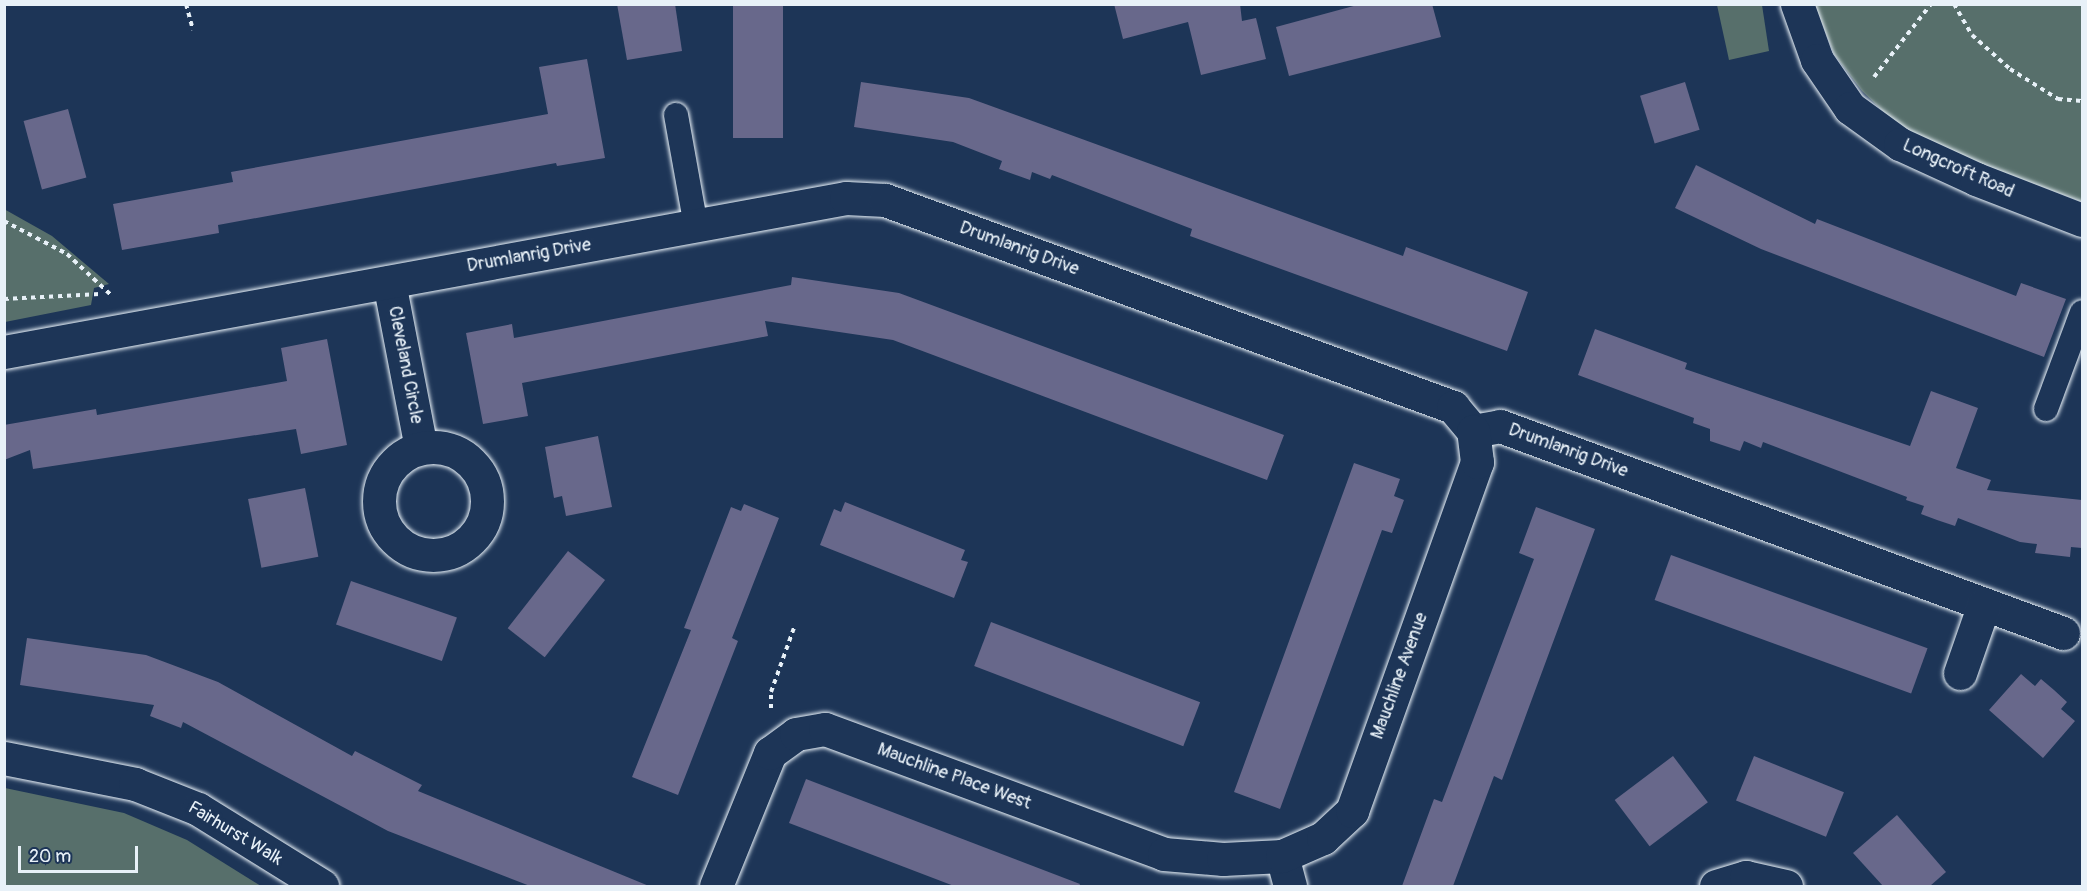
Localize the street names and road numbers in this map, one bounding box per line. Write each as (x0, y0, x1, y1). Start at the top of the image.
street label: Longcroft Road (1899, 135, 2017, 203)
street label: Drumlanrig Drive (956, 217, 1082, 281)
street label: Drumlanrig Drive (465, 234, 593, 278)
street label: Cleveland Circle (383, 304, 427, 426)
street label: Drumlanrig Drive (1505, 419, 1631, 483)
street label: Mauchline Avenue (1367, 610, 1433, 742)
street label: Mauchline Place West (874, 739, 1034, 815)
street label: Fairhurst Walk (184, 797, 286, 871)

